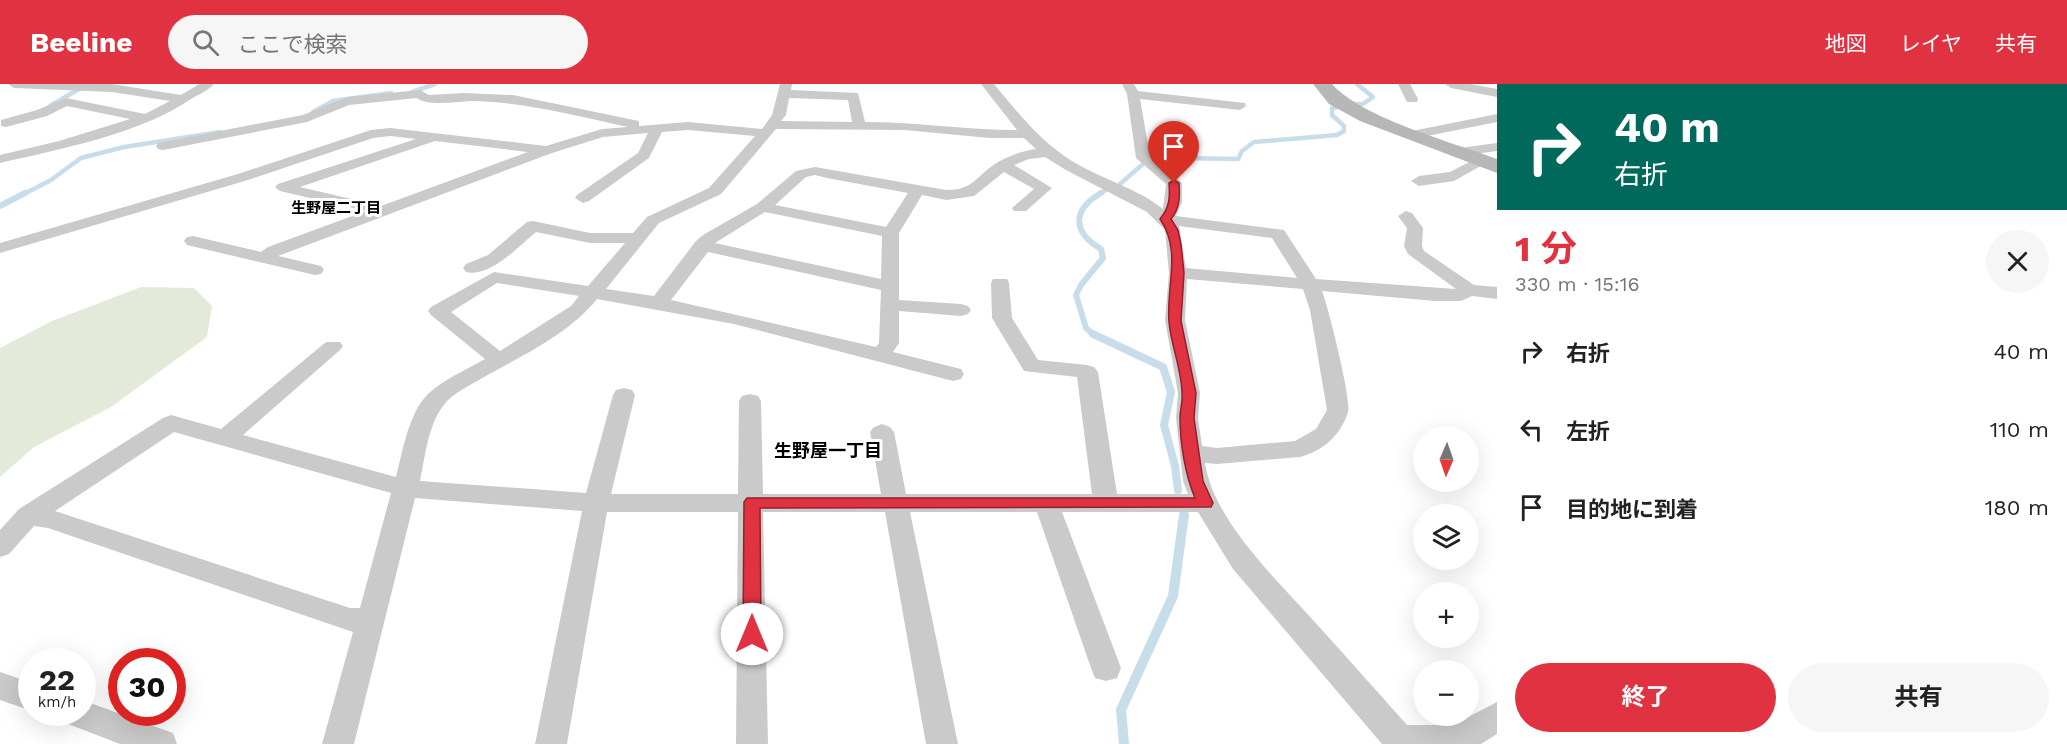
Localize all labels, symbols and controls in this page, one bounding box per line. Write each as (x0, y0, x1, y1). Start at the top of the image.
search box (168, 15, 588, 69)
text: Beeline (30, 26, 132, 59)
icon: search (189, 26, 222, 59)
text: 地図 (1825, 31, 1867, 56)
text: レイヤ (1900, 31, 1962, 56)
text: 共有 (1995, 31, 2037, 56)
text: ここで検索 (237, 32, 347, 57)
text: 40 m (1614, 103, 1720, 152)
icon: right (1515, 108, 1593, 186)
pin (1148, 121, 1199, 183)
icon: arrive (1157, 130, 1190, 163)
text: 右折 (1614, 159, 1668, 191)
district label: 生野屋二丁目 (291, 199, 381, 217)
text: 1 分 (1515, 228, 1577, 270)
button: close (1986, 230, 2049, 293)
text: 330 m · 15:16 (1515, 272, 1640, 296)
icon: right (1515, 335, 1548, 368)
text: 40 m (1993, 339, 2049, 364)
text: 右折 (1566, 341, 1610, 366)
icon: left (1515, 413, 1548, 446)
text: 110 m (1990, 417, 2049, 442)
text: 左折 (1566, 419, 1610, 444)
north arrow (1413, 426, 1479, 492)
map controls (1413, 426, 1479, 726)
district label: 生野屋一丁目 (774, 440, 882, 461)
icon: arrive (1515, 491, 1548, 524)
text: 180 m (1985, 495, 2049, 520)
text: 目的地に到着 (1566, 497, 1698, 522)
button: layers (1413, 504, 1479, 570)
button: + (1413, 582, 1479, 648)
position arrow (720, 602, 784, 666)
speed limit sign: 30 (108, 648, 186, 726)
button: − (1413, 660, 1479, 726)
text: 22 (39, 662, 75, 697)
button: 終了 (1515, 663, 1776, 732)
button: 共有 (1788, 663, 2049, 732)
text: km/h (38, 693, 76, 711)

